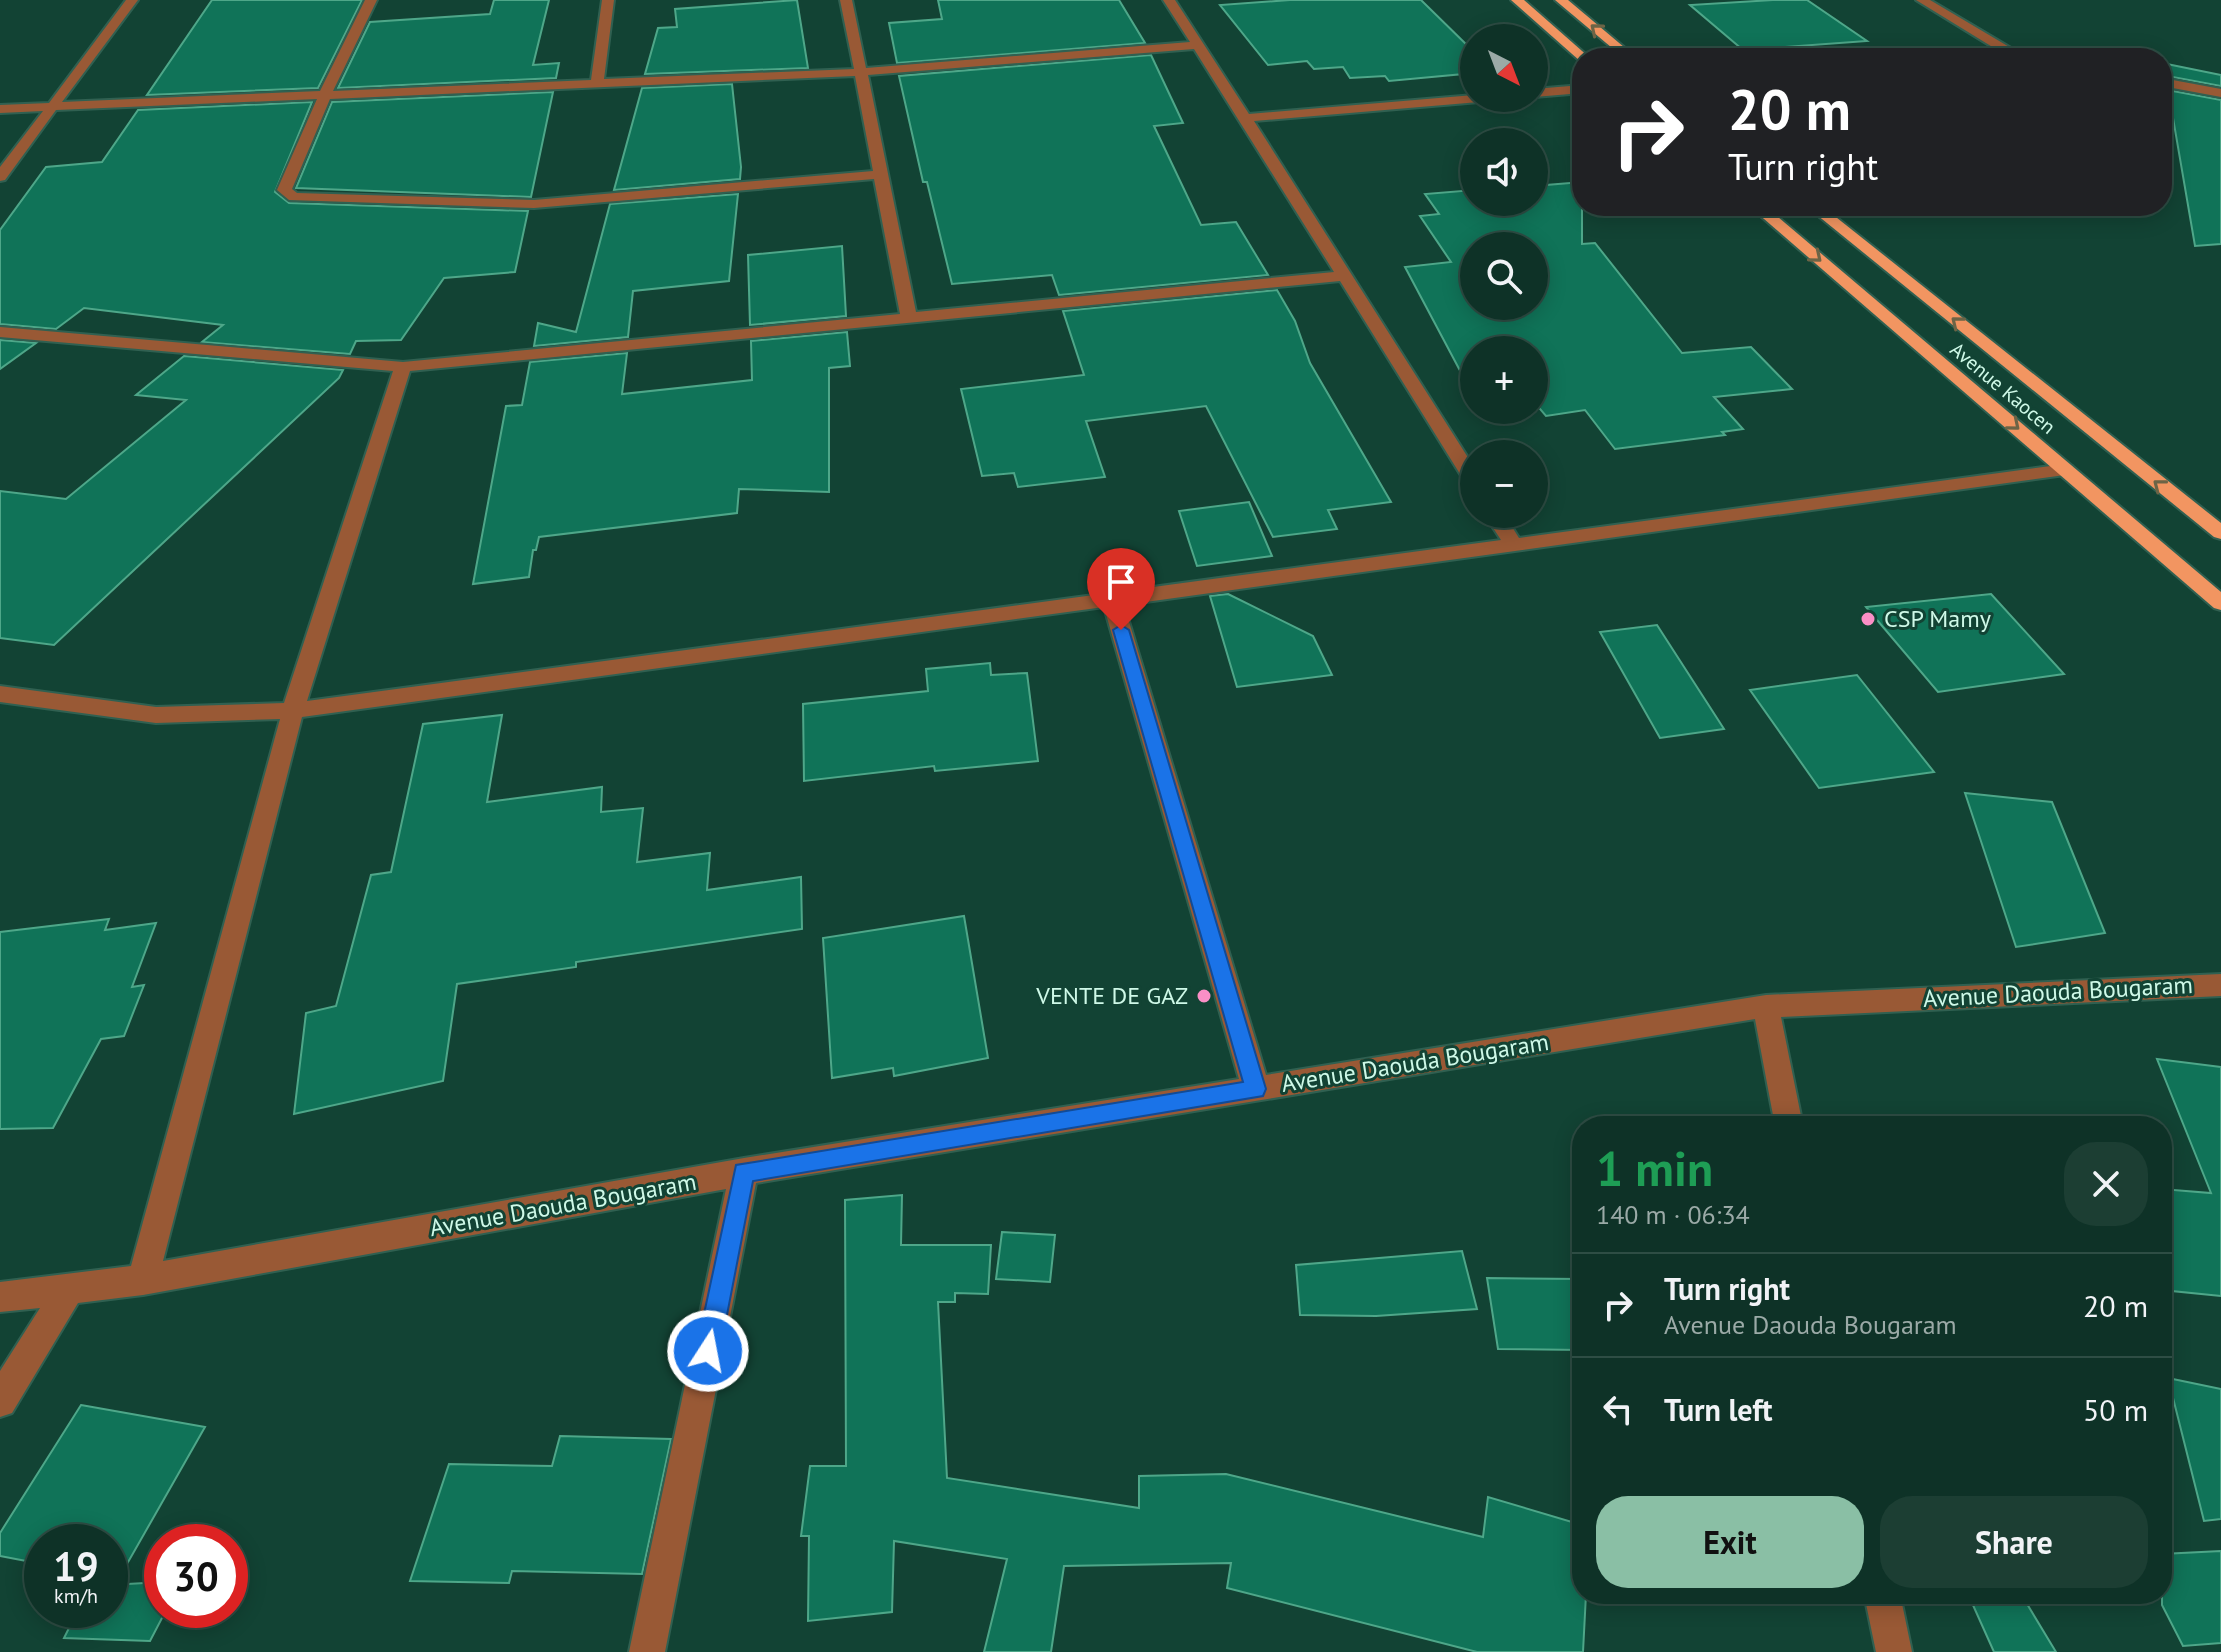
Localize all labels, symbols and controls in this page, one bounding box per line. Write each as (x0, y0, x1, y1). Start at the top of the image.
north arrow (1460, 24, 1548, 112)
map controls (1460, 24, 1548, 528)
one-way arrow (1591, 24, 1605, 39)
text: 20 m (1728, 73, 1851, 145)
icon: right (1596, 80, 1700, 184)
button: sound (1460, 128, 1548, 216)
text: Turn right (1728, 143, 1878, 190)
button: search (1460, 232, 1548, 320)
one-way arrow (1806, 247, 1821, 262)
one-way arrow (1951, 317, 1966, 331)
button: + (1460, 336, 1548, 424)
street label: Avenue Kaocen (1945, 336, 2061, 440)
one-way arrow (2004, 416, 2019, 430)
button: − (1460, 440, 1548, 528)
one-way arrow (2153, 480, 2168, 494)
pin (1087, 548, 1155, 630)
icon: arrive (1099, 560, 1143, 604)
place label: CSP Mamy (1884, 603, 1991, 634)
marker: CSP Mamy (1859, 610, 1877, 628)
street label: Avenue Daouda Bougaram (1922, 969, 2194, 1014)
place label: VENTE DE GAZ (1035, 980, 1188, 1011)
marker: VENTE DE GAZ (1195, 987, 1213, 1005)
street label: Avenue Daouda Bougaram (1279, 1026, 1551, 1099)
text: 1 min (1596, 1137, 1713, 1199)
button: close (2064, 1142, 2148, 1226)
street label: Avenue Daouda Bougaram (427, 1166, 699, 1243)
text: 140 m · 06:34 (1596, 1198, 1750, 1231)
text: Turn right (1664, 1269, 1790, 1308)
icon: right (1596, 1283, 1640, 1327)
text: 20 m (2083, 1286, 2148, 1325)
text: Avenue Daouda Bougaram (1664, 1308, 1957, 1341)
position arrow (666, 1309, 750, 1393)
icon: left (1596, 1387, 1640, 1431)
text: Turn left (1664, 1390, 1772, 1429)
text: 50 m (2083, 1390, 2148, 1429)
button: Exit (1596, 1496, 1864, 1588)
button: Share (1880, 1496, 2148, 1588)
speed limit sign: 30 (144, 1524, 248, 1628)
text: 19 (53, 1540, 99, 1592)
text: km/h (54, 1583, 98, 1609)

